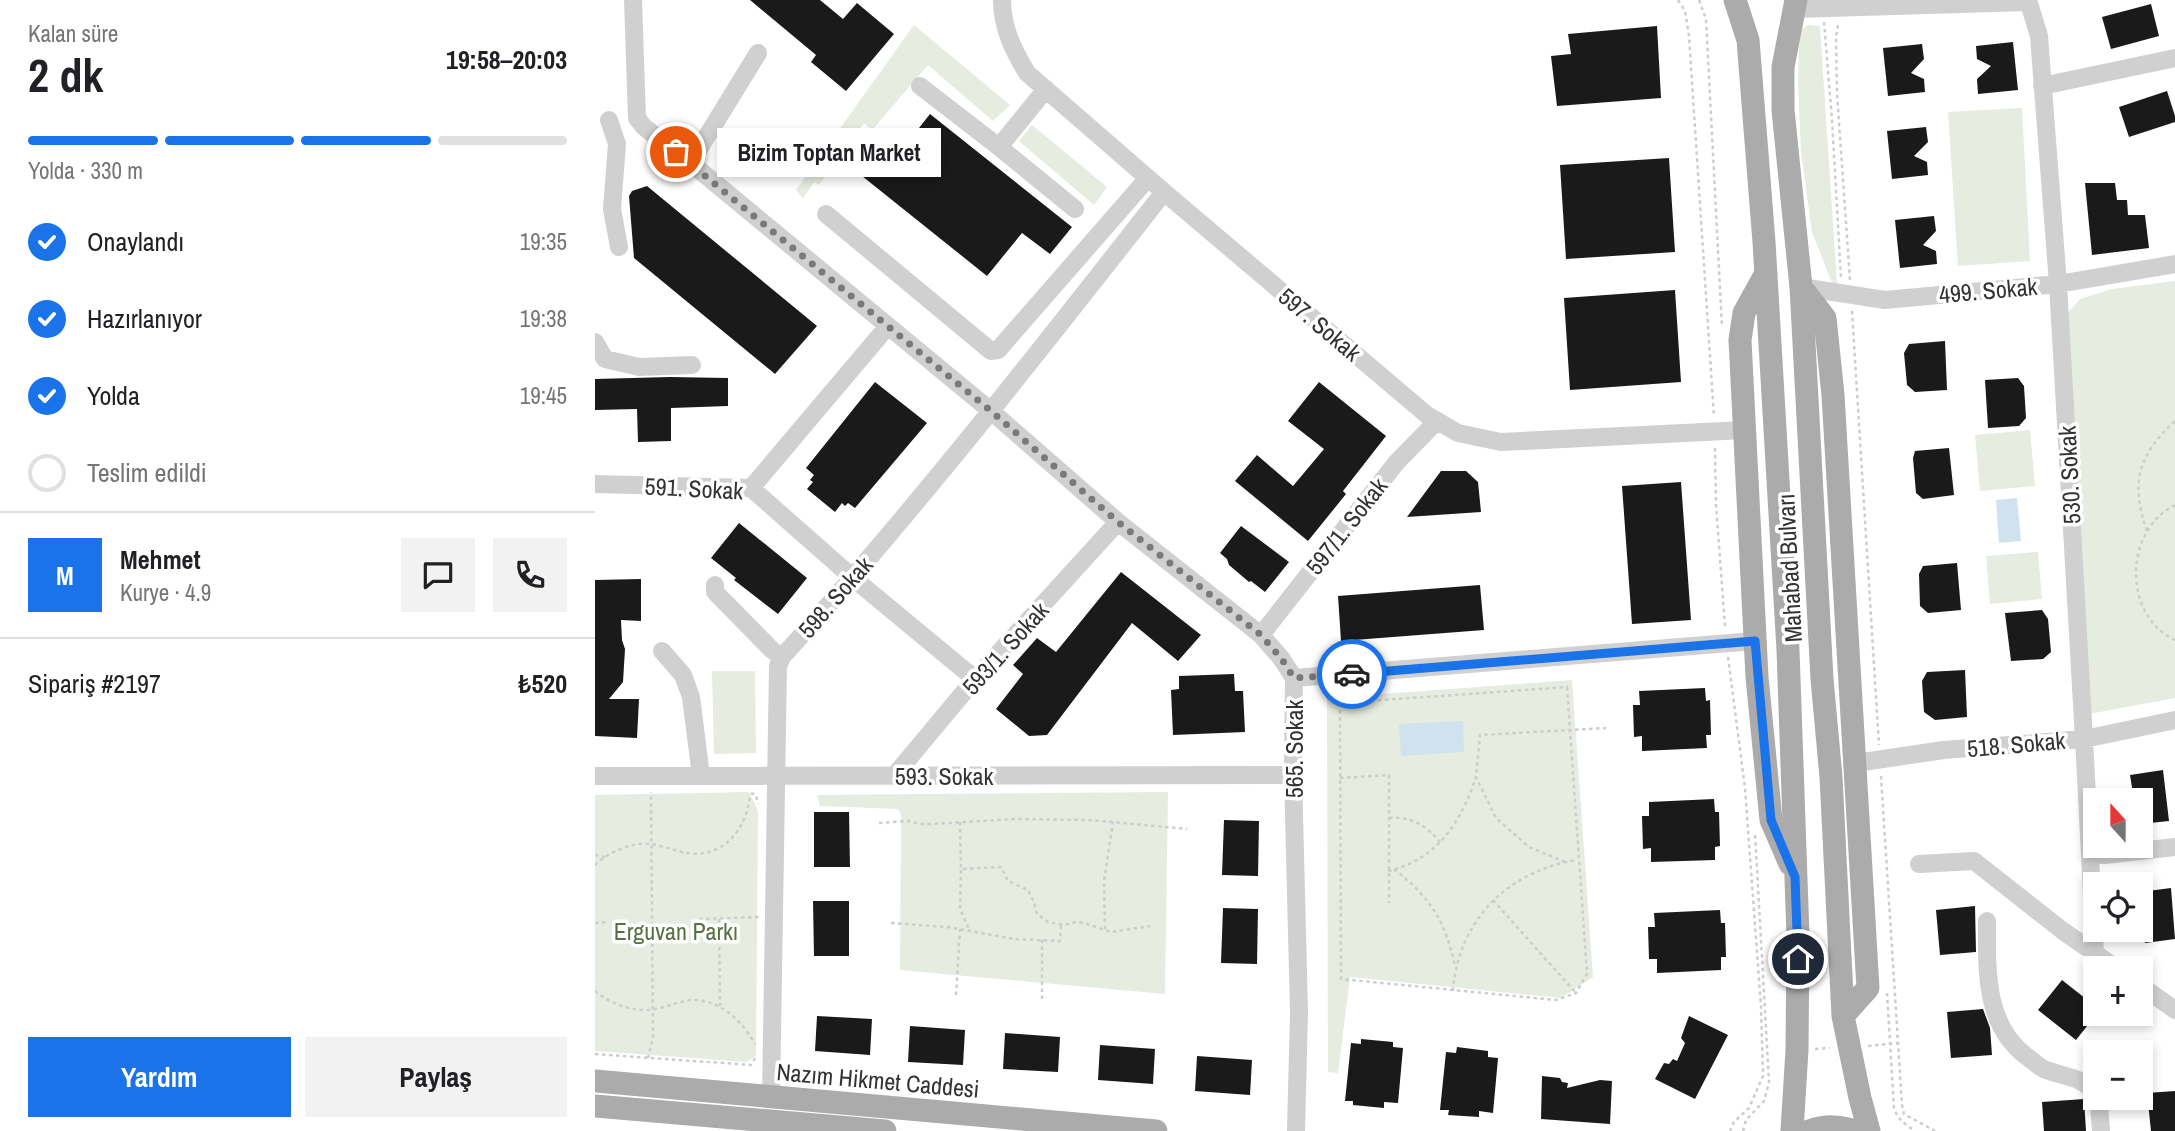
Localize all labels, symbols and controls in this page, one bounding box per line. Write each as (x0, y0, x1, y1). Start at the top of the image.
text: Kalan süre (28, 18, 118, 49)
text: 19:58–20:03 (446, 42, 567, 77)
text: 2 dk (28, 44, 104, 106)
pin (646, 122, 706, 182)
callout: Bizim Toptan Market (718, 128, 942, 176)
icon: bag (657, 133, 695, 171)
text: Bizim Toptan Market (737, 137, 921, 168)
text: Yolda · 330 m (28, 155, 143, 186)
icon: check (28, 223, 66, 261)
text: Onaylandı (87, 224, 184, 259)
text: 19:35 (520, 226, 567, 257)
street label: 499. Sokak (1938, 270, 2039, 310)
street label: 597. Sokak (1272, 280, 1368, 368)
icon: check (28, 300, 66, 338)
text: Hazırlanıyor (87, 301, 202, 336)
text: 19:38 (520, 303, 567, 334)
icon: check (28, 377, 66, 415)
text: Yolda (87, 378, 140, 413)
text: 19:45 (520, 380, 567, 411)
street label: 530. Sokak (2050, 425, 2088, 525)
text: Teslim edildi (87, 455, 207, 490)
street label: 591. Sokak (644, 469, 744, 507)
street label: 597/1. Sokak (1298, 471, 1394, 581)
street label: Mahabad Bulvarı (1769, 493, 1809, 643)
button: chat (401, 538, 475, 612)
button: phone (493, 538, 567, 612)
text: Mehmet (120, 542, 201, 577)
street label: 598. Sokak (791, 549, 879, 645)
text: M (56, 558, 74, 593)
text: Kurye · 4.9 (120, 577, 211, 608)
street label: 593/1. Sokak (955, 594, 1055, 701)
courier (1317, 639, 1387, 709)
icon: car (1333, 655, 1371, 693)
text: Sipariş #2197 (28, 666, 161, 701)
text: ₺520 (518, 666, 567, 701)
street label: 565. Sokak (1278, 700, 1310, 798)
street label: 518. Sokak (1966, 724, 2067, 764)
street label: 593. Sokak (895, 760, 993, 792)
north arrow (2083, 788, 2153, 858)
map controls (2083, 788, 2153, 1110)
button: locate (2083, 872, 2153, 942)
park label: Erguvan Parkı (614, 915, 738, 947)
pin (1768, 929, 1828, 989)
icon: home (1779, 940, 1817, 978)
button: + (2083, 956, 2153, 1026)
button: Yardım (28, 1037, 291, 1117)
button: Paylaş (305, 1037, 567, 1117)
button: − (2083, 1040, 2153, 1110)
street label: Nazım Hikmet Caddesi (775, 1055, 981, 1105)

